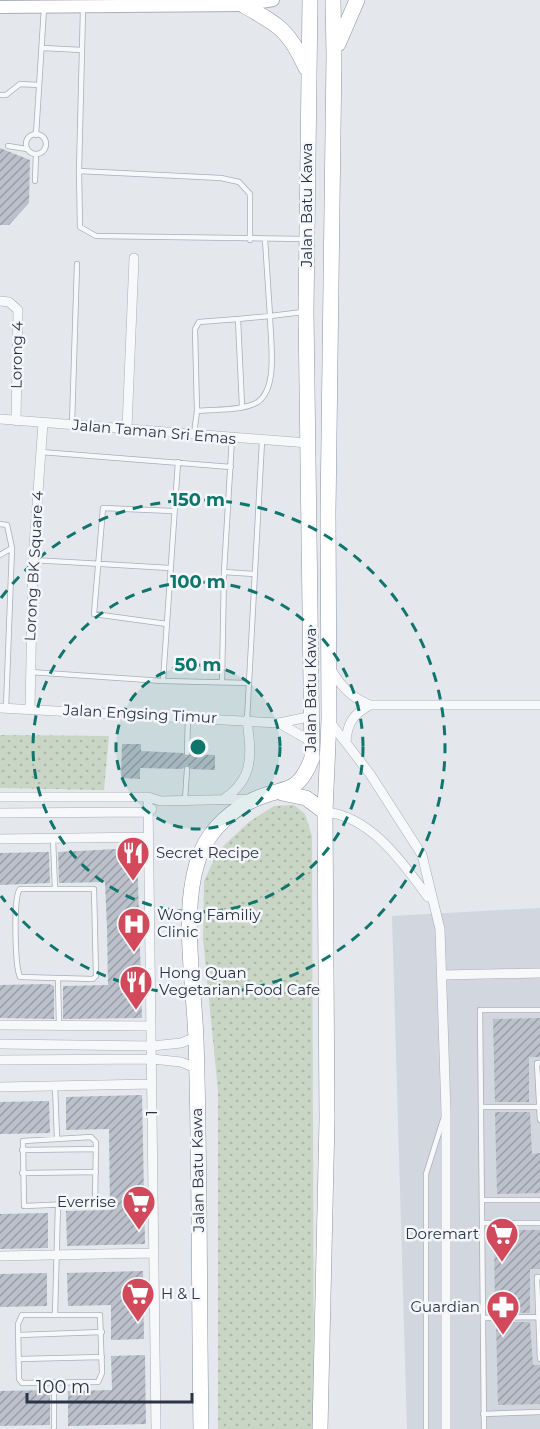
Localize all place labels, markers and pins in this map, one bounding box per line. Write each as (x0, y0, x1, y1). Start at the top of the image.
centre of rings (188, 737, 208, 757)
restaurant icon: Secret Recipe (115, 835, 151, 882)
place label: Secret Recipe (156, 843, 259, 862)
place label: Wong Familiy Clinic (157, 905, 262, 941)
hospital icon: Wong Familiy Clinic (116, 906, 152, 953)
place label: Hong Quan Vegetarian Food Cafe (159, 963, 320, 999)
restaurant icon: Hong Quan Vegetarian Food Cafe (118, 964, 154, 1011)
supermarket icon: Everrise (121, 1184, 157, 1231)
place label: Everrise (57, 1192, 116, 1211)
supermarket icon: Doremart (484, 1216, 520, 1263)
place label: Doremart (405, 1224, 479, 1243)
supermarket icon: H & L (120, 1276, 156, 1323)
place label: H & L (161, 1284, 200, 1303)
pharmacy icon: Guardian (485, 1289, 521, 1336)
place label: Guardian (410, 1297, 480, 1316)

